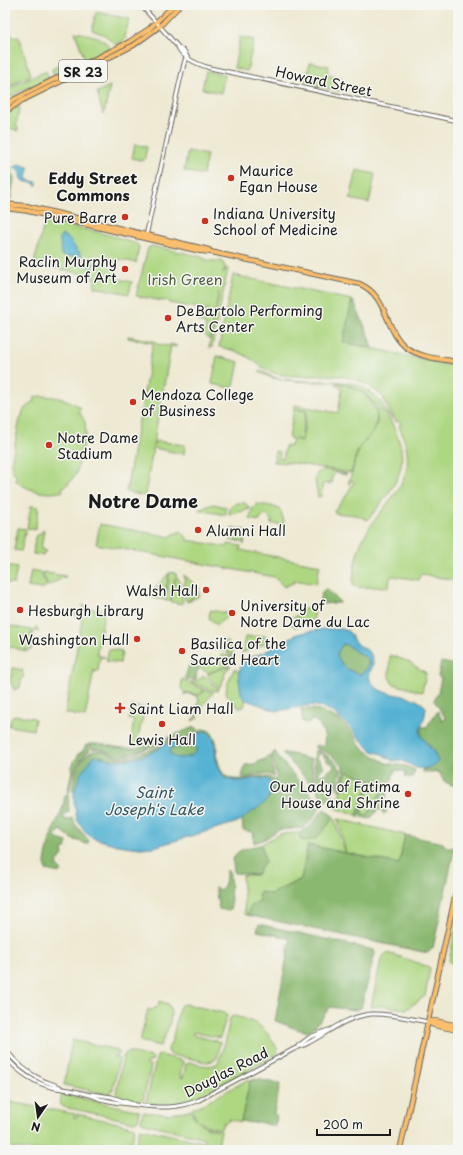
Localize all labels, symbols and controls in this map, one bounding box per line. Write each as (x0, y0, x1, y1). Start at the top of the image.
road number: SR 23 (59, 60, 107, 82)
street label: Howard Street (274, 61, 374, 102)
place label: Maurice Egan House (239, 160, 318, 197)
district label: Eddy Street Commons (48, 166, 138, 206)
marker: Maurice Egan House (226, 173, 236, 183)
place label: Indiana University School of Medicine (213, 203, 338, 240)
place label: Pure Barre (44, 207, 117, 228)
marker: Pure Barre (120, 212, 130, 222)
marker: Indiana University School of Medicine (200, 216, 210, 226)
place label: Raclin Murphy Museum of Art (16, 251, 117, 288)
marker: Raclin Murphy Museum of Art (120, 264, 130, 274)
park label: Irish Green (147, 269, 223, 290)
place label: DeBartolo Performing Arts Center (176, 300, 323, 337)
marker: DeBartolo Performing Arts Center (163, 313, 173, 323)
place label: Mendoza College of Business (141, 384, 254, 421)
marker: Mendoza College of Business (128, 397, 138, 407)
place label: Notre Dame Stadium (57, 427, 138, 464)
marker: Notre Dame Stadium (44, 440, 54, 450)
district label: Notre Dame (88, 487, 198, 514)
place label: Alumni Hall (206, 520, 286, 541)
marker: Alumni Hall (193, 525, 203, 535)
place label: Walsh Hall (126, 580, 198, 601)
marker: Walsh Hall (201, 585, 211, 595)
place label: University of Notre Dame du Lac (240, 595, 370, 632)
place label: Hesburgh Library (28, 600, 144, 621)
marker: Hesburgh Library (15, 605, 25, 615)
marker: University of Notre Dame du Lac (227, 608, 237, 618)
place label: Washington Hall (19, 629, 129, 650)
place label: Basilica of the Sacred Heart (190, 633, 286, 670)
marker: Washington Hall (132, 634, 142, 644)
marker: Basilica of the Sacred Heart (177, 646, 187, 656)
place label: Saint Liam Hall (129, 698, 234, 719)
marker: Saint Liam Hall (114, 702, 126, 714)
marker: Lewis Hall (157, 719, 167, 729)
place label: Lewis Hall (128, 729, 196, 750)
place label: Our Lady of Fatima House and Shrine (269, 776, 400, 813)
water label: Saint Joseph's Lake (105, 780, 204, 820)
marker: Our Lady of Fatima House and Shrine (403, 789, 413, 799)
street label: Douglas Road (180, 1042, 272, 1102)
north arrow (18, 1097, 58, 1137)
scale bar (317, 1111, 390, 1137)
text: 200 m (323, 1115, 363, 1133)
text: N (29, 1118, 42, 1136)

